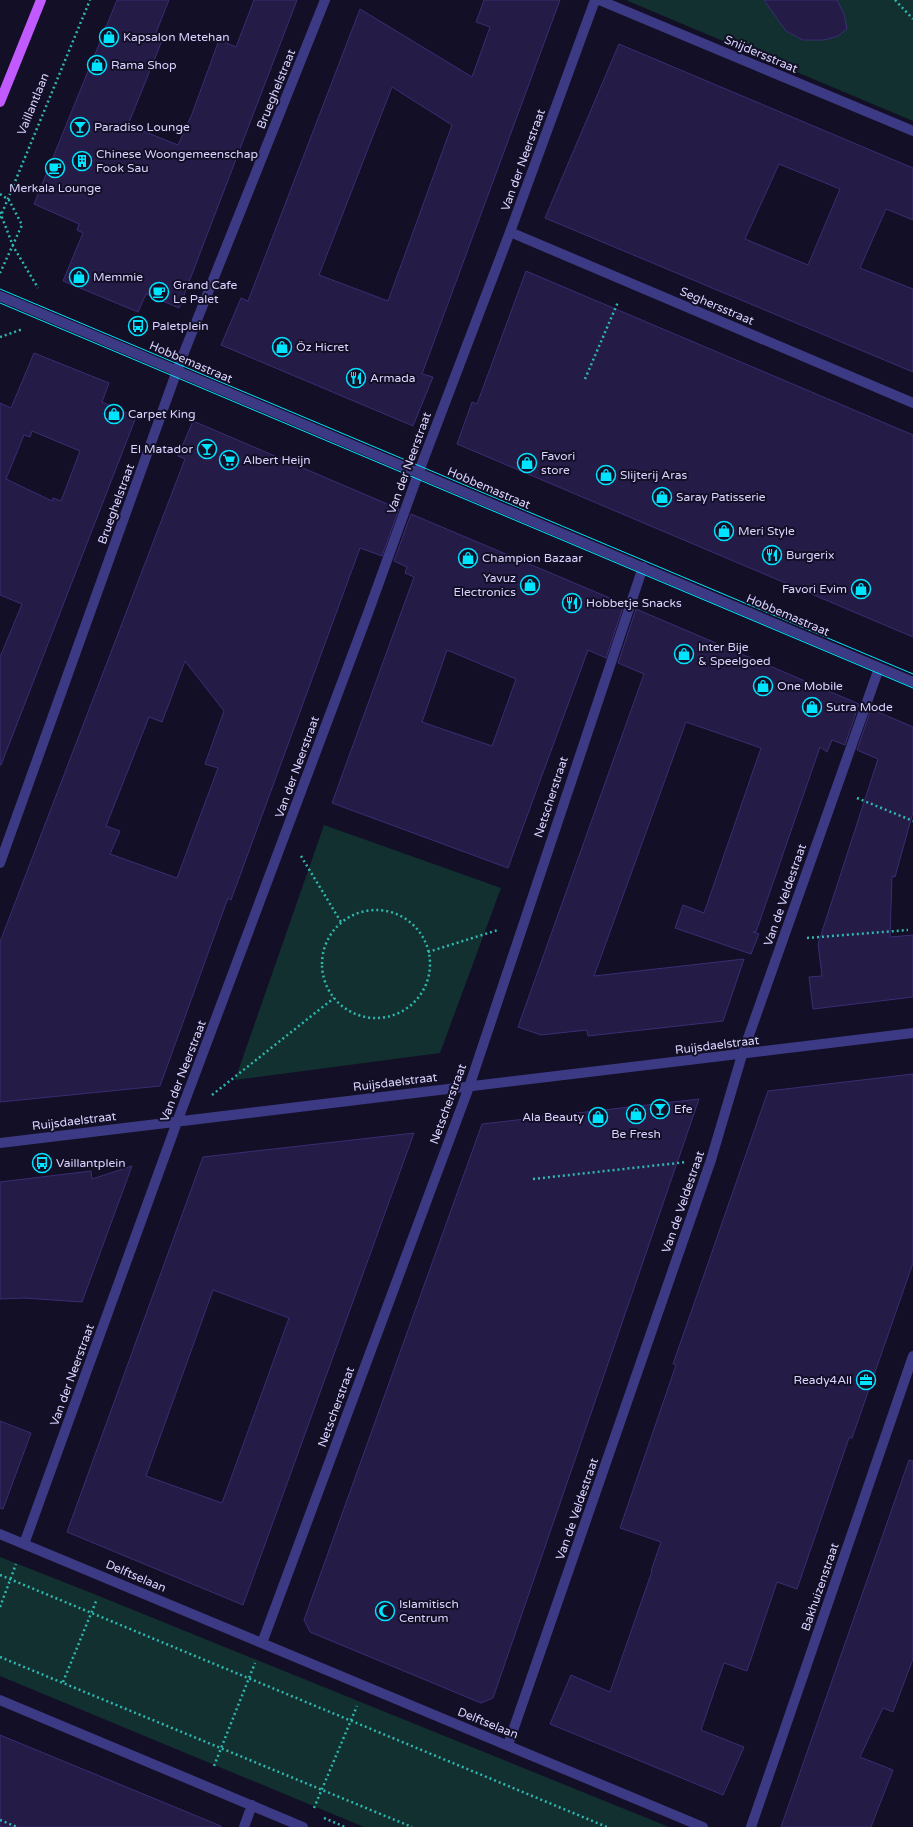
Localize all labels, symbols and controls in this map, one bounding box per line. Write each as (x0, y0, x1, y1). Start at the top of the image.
shop icon: Kapsalon Metehan (98, 26, 120, 48)
place label: Kapsalon Metehan (123, 30, 229, 44)
street label: Snijdersstraat (722, 32, 800, 76)
street label: Brueghelstraat (254, 47, 298, 131)
shop icon: Rama Shop (86, 54, 108, 76)
place label: Rama Shop (111, 58, 177, 72)
street label: Vaillantlaan (14, 71, 52, 137)
street label: Van der Neerstraat (498, 107, 548, 213)
bar icon: Paradiso Lounge (69, 116, 91, 138)
place label: Paradiso Lounge (94, 120, 190, 134)
place label: Chinese Woongemeenschap Fook Sau (96, 147, 258, 175)
building icon: Chinese Woongemeenschap Fook Sau (71, 150, 93, 172)
cafe icon: Merkala Lounge (44, 157, 66, 179)
place label: Merkala Lounge (9, 181, 101, 195)
shop icon: Memmie (68, 266, 90, 288)
place label: Memmie (93, 270, 143, 284)
place label: Grand Cafe Le Palet (173, 278, 238, 306)
cafe icon: Grand Cafe Le Palet (148, 281, 170, 303)
street label: Seghersstraat (678, 284, 756, 328)
bus stop icon: Paletplein (127, 315, 149, 337)
place label: Paletplein (152, 319, 209, 333)
shop icon: Öz Hicret (271, 336, 293, 358)
street label: Hobbemastraat (147, 338, 235, 386)
place label: Öz Hicret (296, 340, 349, 354)
restaurant icon: Armada (345, 367, 367, 389)
place label: Armada (370, 371, 416, 385)
shop icon: Carpet King (103, 403, 125, 425)
place label: Carpet King (128, 407, 196, 421)
street label: Van der Neerstraat (384, 410, 434, 516)
bar icon: El Matador (196, 438, 218, 460)
place label: El Matador (130, 442, 193, 456)
supermarket icon: Albert Heijn (218, 449, 240, 471)
place label: Favori store (541, 449, 575, 477)
shop icon: Favori store (516, 452, 538, 474)
place label: Albert Heijn (243, 453, 311, 467)
street label: Brueghelstraat (95, 462, 137, 546)
street label: Hobbemastraat (445, 464, 533, 512)
shop icon: Slijterij Aras (595, 464, 617, 486)
place label: Slijterij Aras (620, 468, 688, 482)
shop icon: Saray Patisserie (651, 486, 673, 508)
place label: Saray Patisserie (676, 490, 766, 504)
shop icon: Meri Style (713, 520, 735, 542)
place label: Meri Style (738, 524, 795, 538)
restaurant icon: Burgerix (761, 544, 783, 566)
shop icon: Champion Bazaar (457, 547, 479, 569)
place label: Burgerix (786, 548, 834, 562)
place label: Champion Bazaar (482, 551, 583, 565)
place label: Yavuz Electronics (453, 571, 516, 599)
shop icon: Yavuz Electronics (519, 574, 541, 596)
shop icon: Favori Evim (850, 578, 872, 600)
place label: Favori Evim (782, 582, 847, 596)
street label: Hobbemastraat (744, 591, 832, 639)
restaurant icon: Hobbetje Snacks (561, 592, 583, 614)
place label: Hobbetje Snacks (586, 596, 682, 610)
place label: Inter Bije & Speelgoed (698, 640, 771, 668)
shop icon: Inter Bije & Speelgoed (673, 643, 695, 665)
shop icon: One Mobile (752, 675, 774, 697)
place label: One Mobile (777, 679, 843, 693)
shop icon: Sutra Mode (801, 696, 823, 718)
place label: Sutra Mode (826, 700, 893, 714)
street label: Van der Neerstraat (272, 714, 322, 820)
street label: Netscherstraat (531, 754, 571, 839)
street label: Van de Veldestraat (761, 842, 809, 948)
street label: Van der Neerstraat (157, 1018, 209, 1124)
street label: Ruijsdaelstraat (674, 1033, 760, 1057)
street label: Netscherstraat (427, 1062, 469, 1146)
street label: Ruijsdaelstraat (352, 1070, 438, 1094)
bar icon: Efe (649, 1098, 671, 1120)
place label: Efe (674, 1102, 693, 1116)
shop icon: Be Fresh (625, 1103, 647, 1125)
shop icon: Ala Beauty (587, 1106, 609, 1128)
street label: Ruijsdaelstraat (31, 1109, 117, 1133)
place label: Ala Beauty (522, 1110, 585, 1124)
place label: Be Fresh (611, 1127, 661, 1141)
street label: Van de Veldestraat (659, 1149, 707, 1255)
bus stop icon: Vaillantplein (31, 1152, 53, 1174)
place label: Vaillantplein (56, 1156, 126, 1170)
street label: Van der Neerstraat (47, 1322, 97, 1428)
street label: Netscherstraat (315, 1365, 357, 1449)
office icon: Ready4All (855, 1369, 877, 1391)
place label: Ready4All (794, 1373, 852, 1387)
street label: Van de Veldestraat (553, 1456, 601, 1562)
street label: Bakhuizenstraat (798, 1541, 842, 1633)
street label: Delftselaan (104, 1557, 168, 1595)
place label: Islamitisch Centrum (399, 1597, 459, 1625)
mosque icon: Islamitisch Centrum (374, 1600, 396, 1622)
street label: Delftselaan (456, 1705, 520, 1741)

